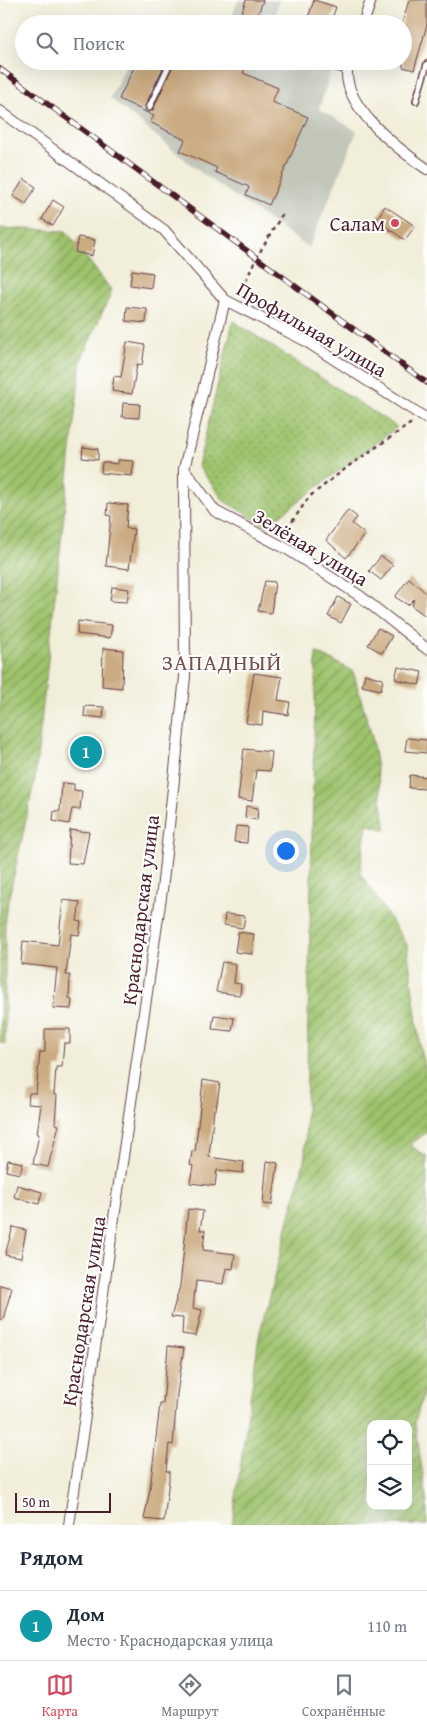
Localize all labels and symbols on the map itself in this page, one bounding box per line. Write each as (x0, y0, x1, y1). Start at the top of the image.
place label: Салам (330, 209, 385, 238)
marker: Салам (389, 217, 401, 229)
street label: Профильная улица (231, 274, 393, 384)
street label: Зелёная улица (248, 501, 374, 593)
district label: ЗАПАДНЫЙ (162, 646, 282, 678)
pin: 1 (70, 733, 102, 771)
street label: Краснодарская улица (114, 813, 166, 1007)
your location (273, 838, 299, 864)
street label: Краснодарская улица (54, 1214, 112, 1408)
scale bar (15, 1490, 111, 1513)

